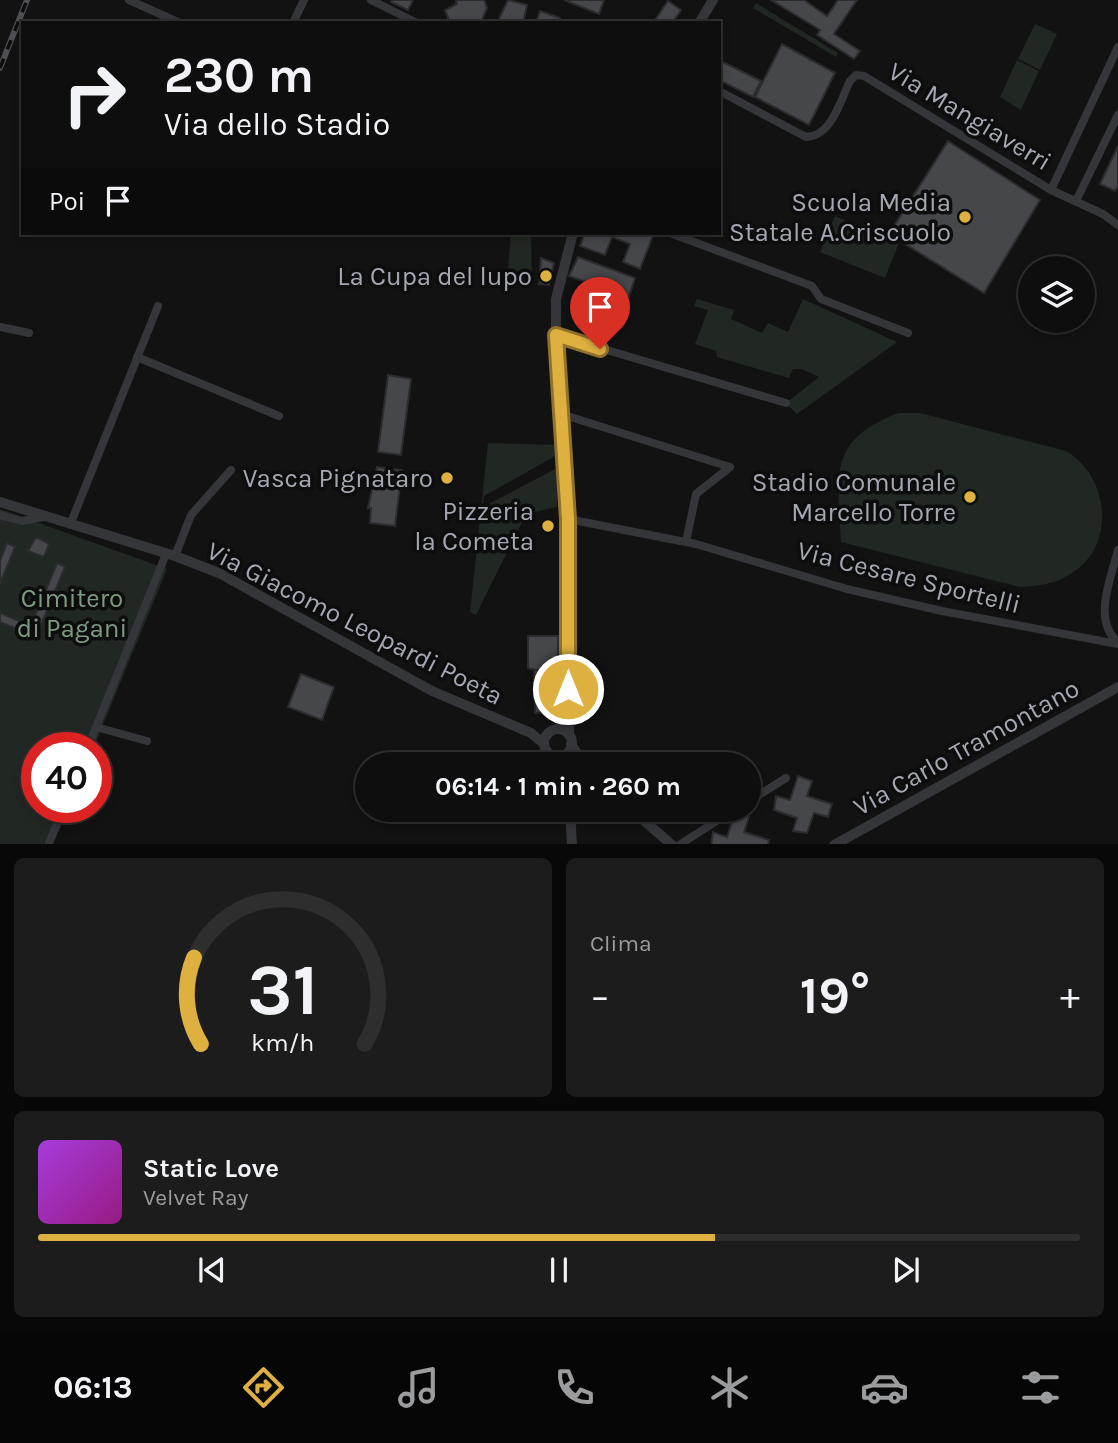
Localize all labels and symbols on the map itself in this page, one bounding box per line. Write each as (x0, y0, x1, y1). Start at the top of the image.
street label: Via Mangiaverri (883, 56, 1057, 177)
place label: Scuola Media Statale A.Criscuolo (729, 187, 951, 248)
marker: Scuola Media Statale A.Criscuolo (957, 209, 973, 225)
place label: La Cupa del lupo (337, 261, 532, 292)
marker: La Cupa del lupo (538, 268, 554, 284)
pin (570, 277, 630, 349)
place label: Vasca Pignataro (243, 463, 433, 494)
place label: Stadio Comunale Marcello Torre (752, 467, 956, 528)
marker: Vasca Pignataro (439, 470, 455, 486)
marker: Stadio Comunale Marcello Torre (962, 489, 978, 505)
place label: Pizzeria la Cometa (414, 496, 534, 557)
marker: Pizzeria la Cometa (540, 518, 556, 534)
street label: Via Giacomo Leopardi Poeta (202, 535, 508, 712)
street label: Via Cesare Sportelli (794, 535, 1024, 620)
park label: Cimitero di Pagani (17, 583, 127, 644)
position arrow (531, 652, 605, 726)
street label: Via Carlo Tramontano (848, 672, 1084, 822)
speed limit sign: 40 (21, 732, 112, 823)

